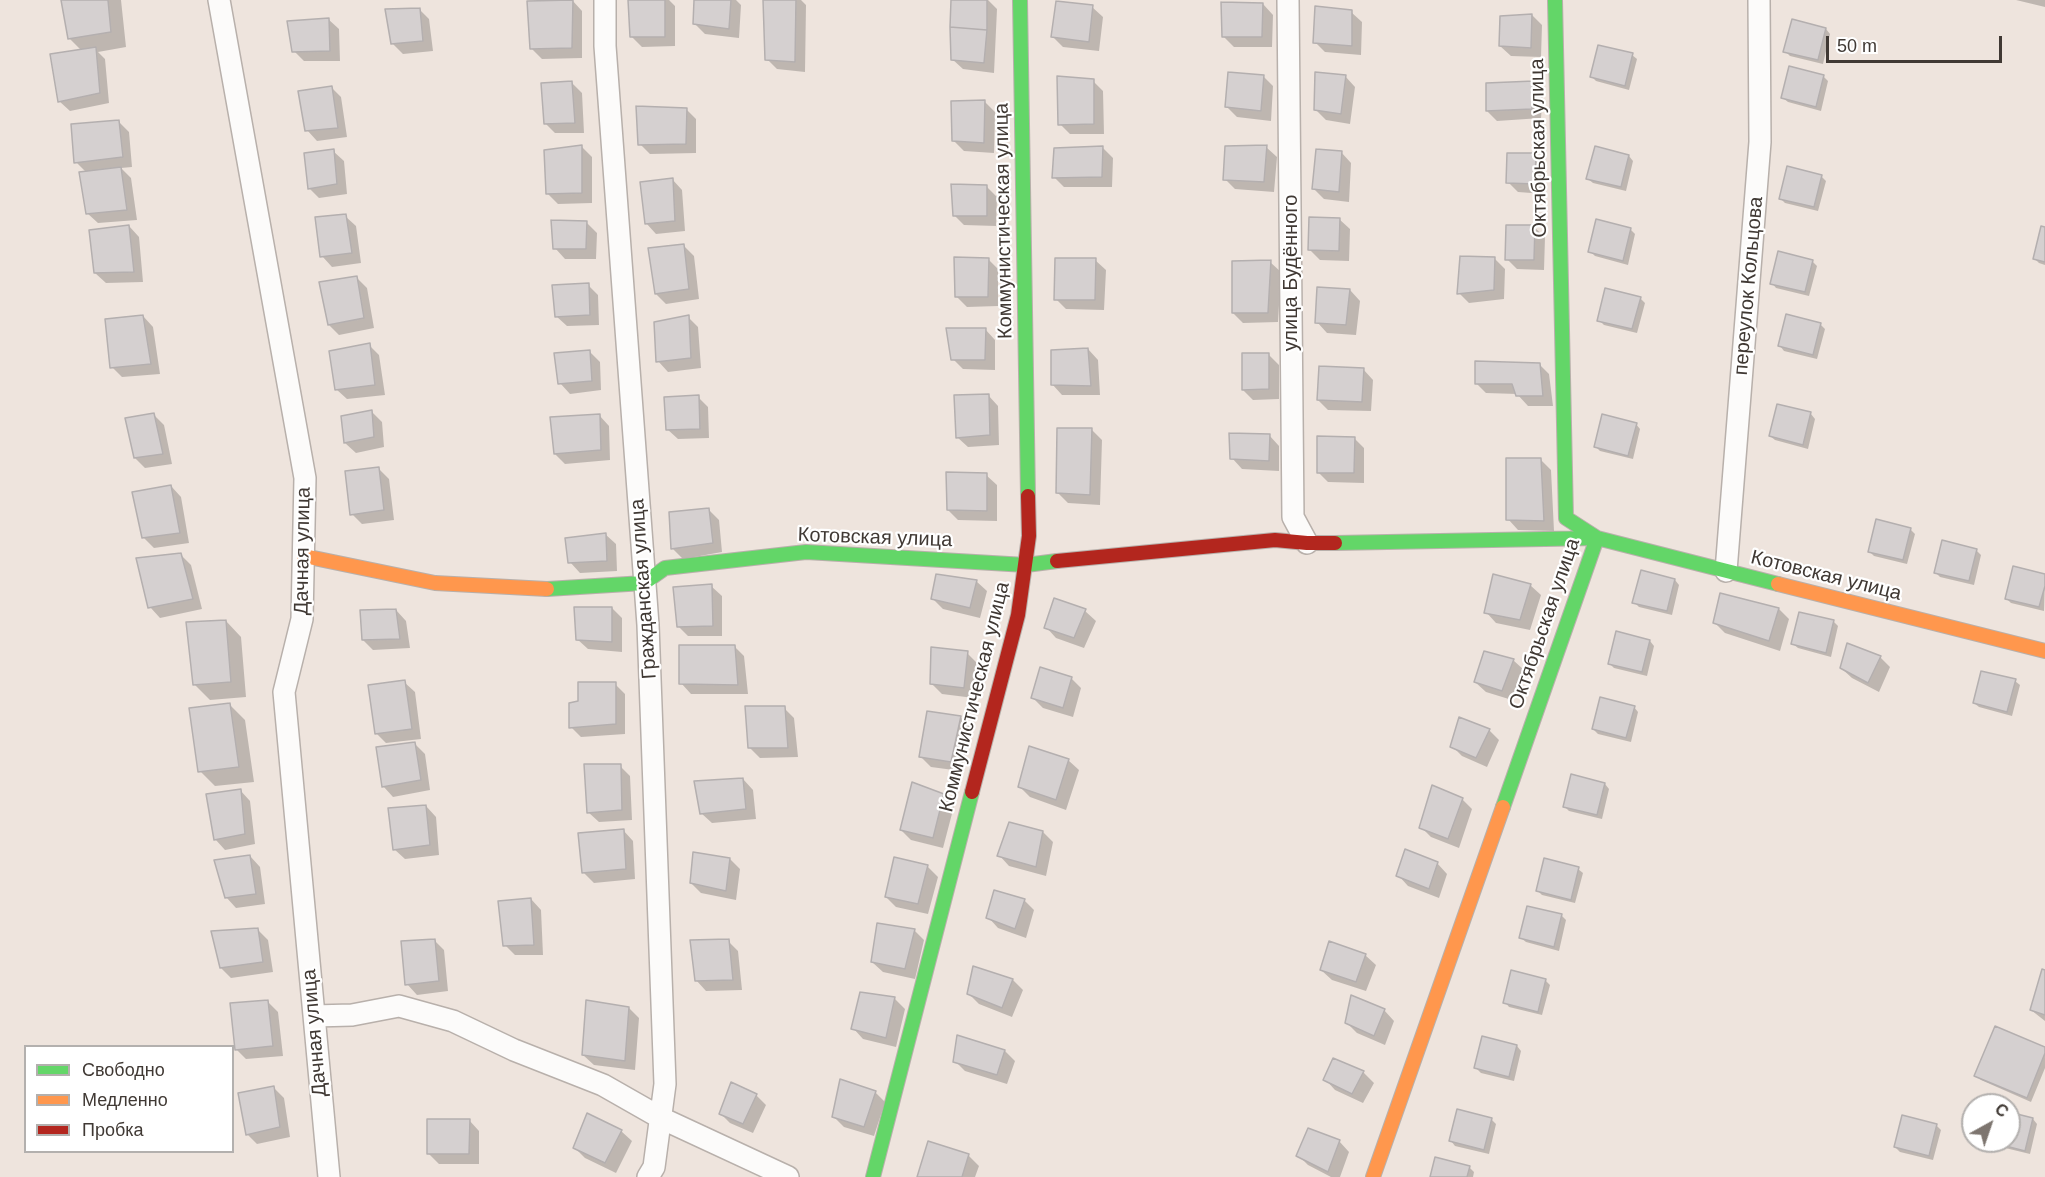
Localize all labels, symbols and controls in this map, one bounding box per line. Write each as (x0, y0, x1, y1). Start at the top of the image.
scale bar (1829, 24, 2004, 62)
text: 50 m (1837, 36, 1877, 56)
street label: Октябрьская улица (1525, 58, 1553, 238)
street label: Коммунистическая улица (990, 103, 1018, 339)
street label: улица Будённого (1279, 195, 1303, 351)
street label: переулок Кольцова (1729, 196, 1769, 376)
street label: Дачная улица (290, 487, 316, 615)
street label: Гражданская улица (626, 498, 662, 680)
street label: Котовская улица (797, 523, 953, 553)
street label: Октябрьская улица (1504, 535, 1586, 713)
street label: Котовская улица (1748, 546, 1904, 606)
street label: Коммунистическая улица (935, 579, 1015, 815)
street label: Дачная улица (297, 968, 333, 1098)
legend (24, 1045, 234, 1153)
text: Свободно (82, 1060, 165, 1080)
text: Медленно (82, 1090, 168, 1110)
north arrow (1961, 1093, 2021, 1153)
text: С (1992, 1100, 2011, 1121)
text: Пробка (82, 1120, 144, 1140)

